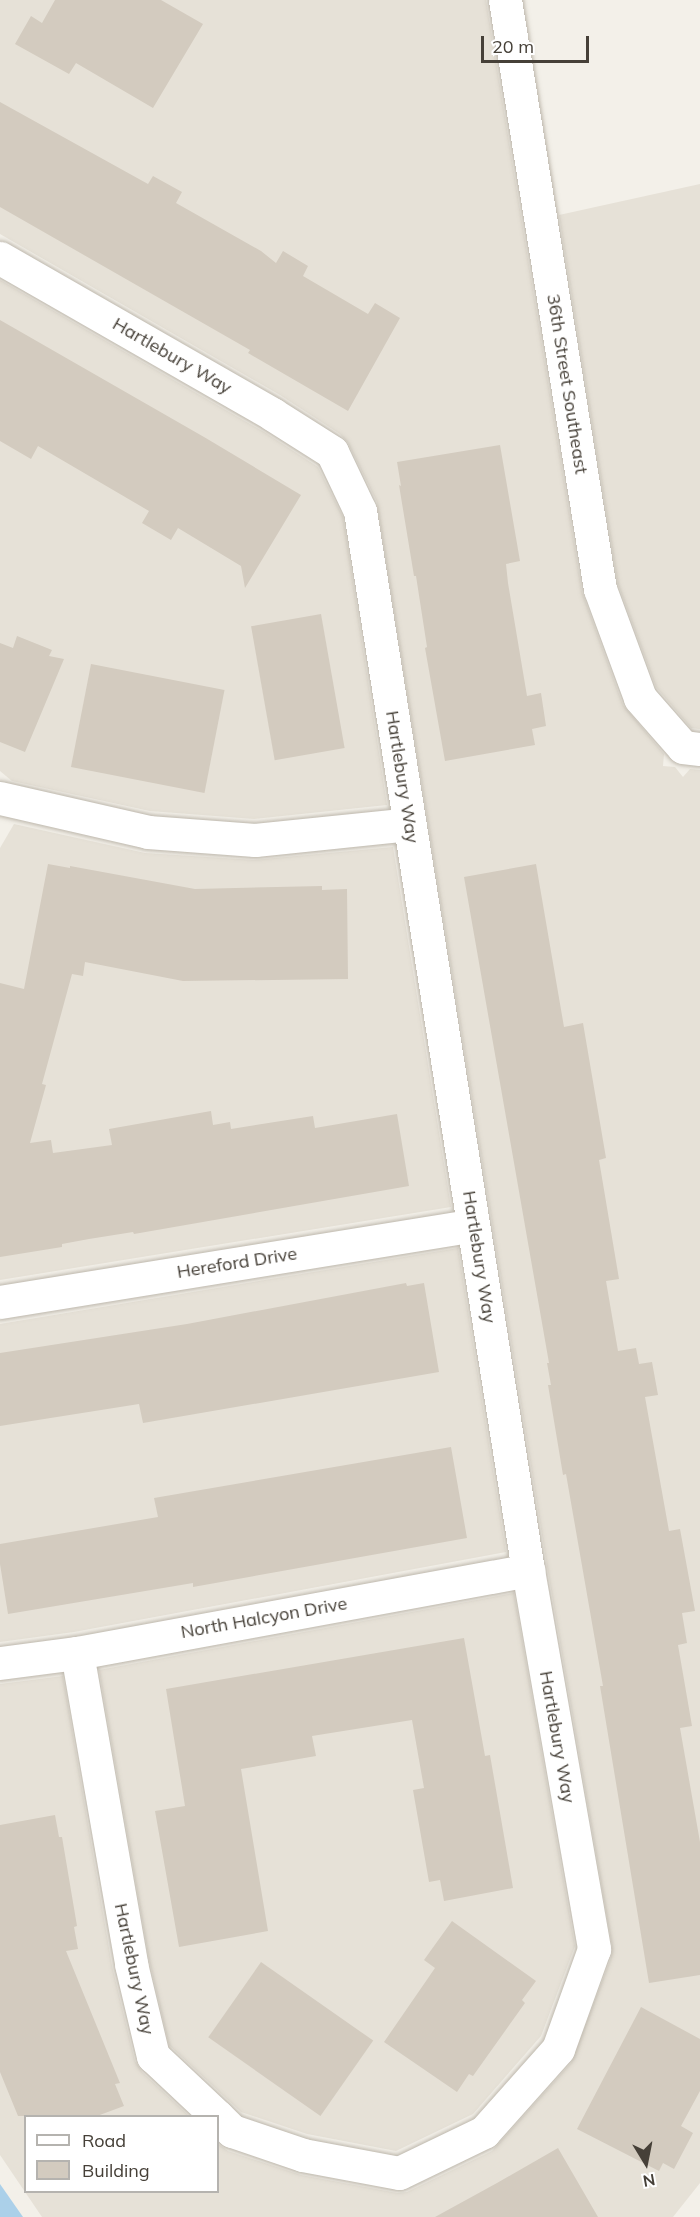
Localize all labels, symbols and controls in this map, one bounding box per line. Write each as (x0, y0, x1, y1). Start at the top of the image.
scale bar (484, 24, 592, 62)
text: 20 m (492, 35, 534, 58)
street label: 36th Street Southeast (542, 292, 592, 476)
street label: Hartlebury Way (109, 313, 235, 399)
street label: Hartlebury Way (381, 709, 423, 845)
street label: Hartlebury Way (458, 1189, 500, 1325)
street label: Hereford Drive (175, 1243, 299, 1283)
street label: North Halcyon Drive (179, 1593, 349, 1643)
street label: Hartlebury Way (535, 1669, 579, 1805)
street label: Hartlebury Way (110, 1901, 158, 2037)
legend (24, 2115, 219, 2193)
text: Road (82, 2129, 126, 2152)
north arrow (616, 2133, 676, 2193)
text: Building (82, 2159, 150, 2182)
text: N (641, 2170, 657, 2192)

